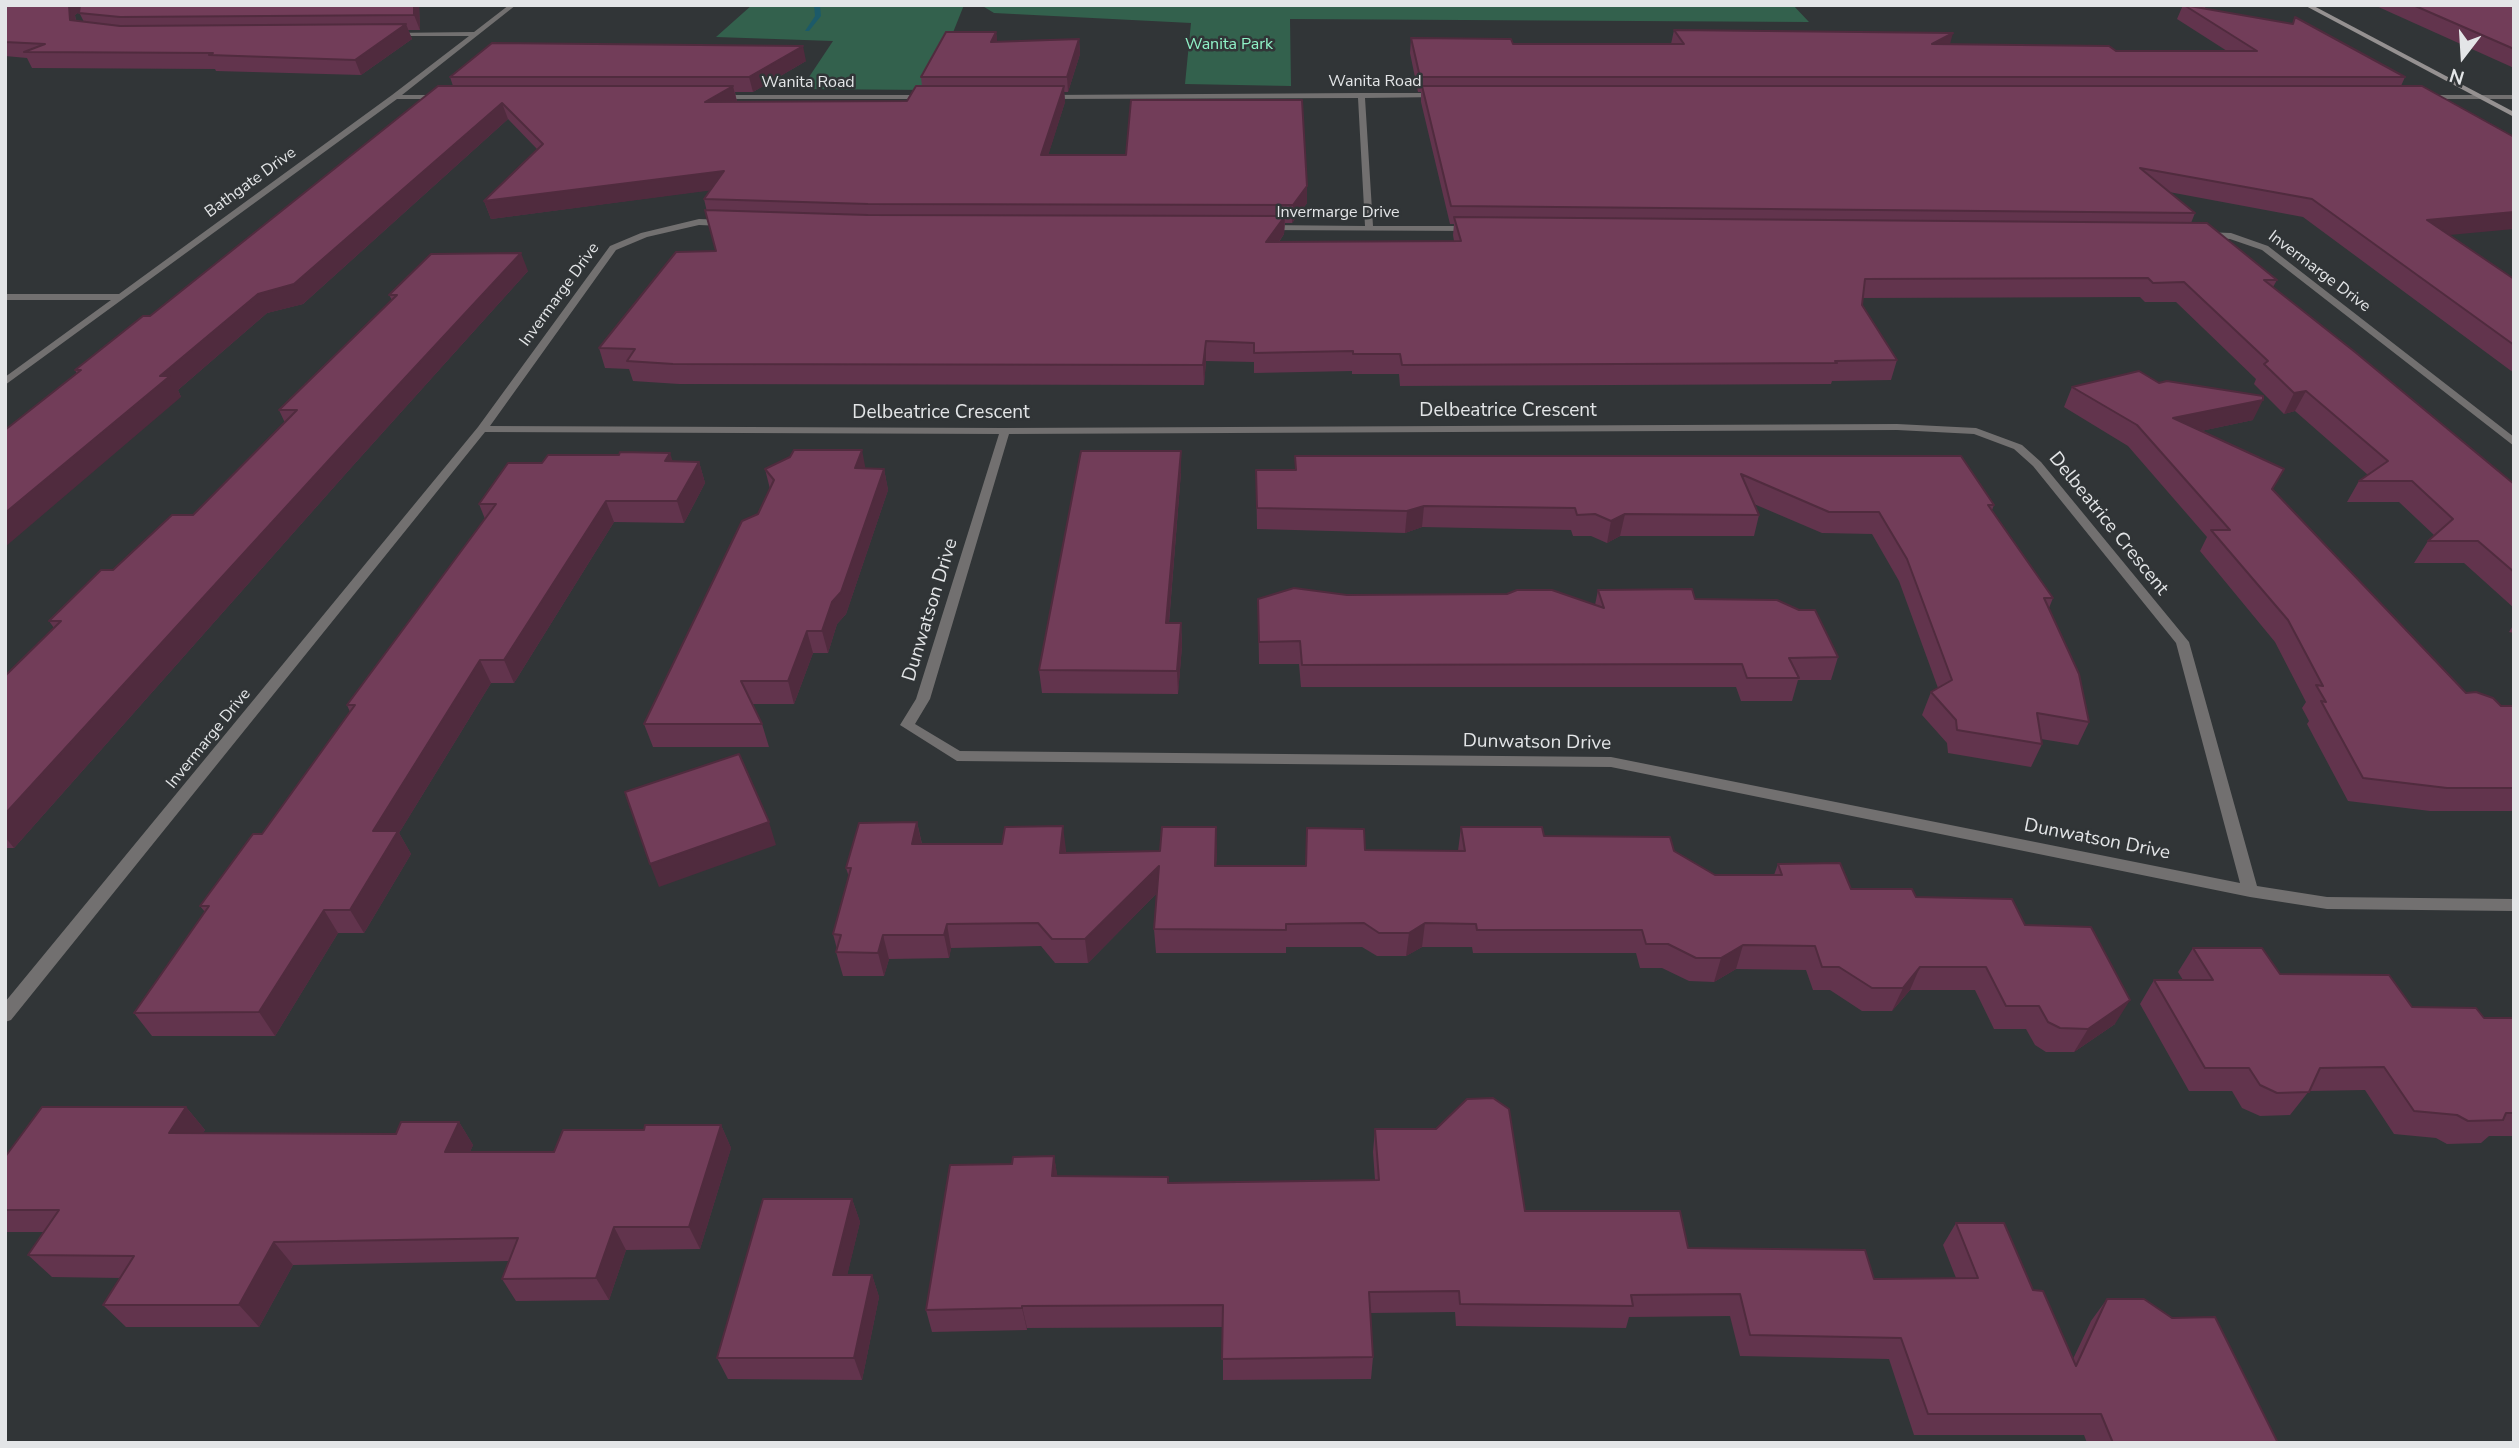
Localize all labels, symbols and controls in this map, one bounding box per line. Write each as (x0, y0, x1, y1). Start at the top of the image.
north arrow (2428, 21, 2498, 91)
park label: Wanita Park (1185, 35, 1273, 55)
text: N (2446, 62, 2467, 91)
street label: Wanita Road (1328, 72, 1422, 92)
street label: Wanita Road (761, 73, 855, 93)
street label: Bathgate Drive (202, 144, 300, 222)
street label: Invermarge Drive (1276, 203, 1400, 223)
street label: Invermarge Drive (2264, 227, 2374, 317)
street label: Invermarge Drive (516, 240, 604, 350)
street label: Delbeatrice Crescent (1419, 400, 1597, 422)
street label: Delbeatrice Crescent (852, 402, 1030, 424)
street label: Delbeatrice Crescent (2043, 448, 2173, 600)
street label: Dunwatson Drive (898, 536, 964, 684)
street label: Invermarge Drive (163, 685, 255, 793)
street label: Dunwatson Drive (1463, 730, 1611, 756)
street label: Dunwatson Drive (2022, 815, 2172, 865)

